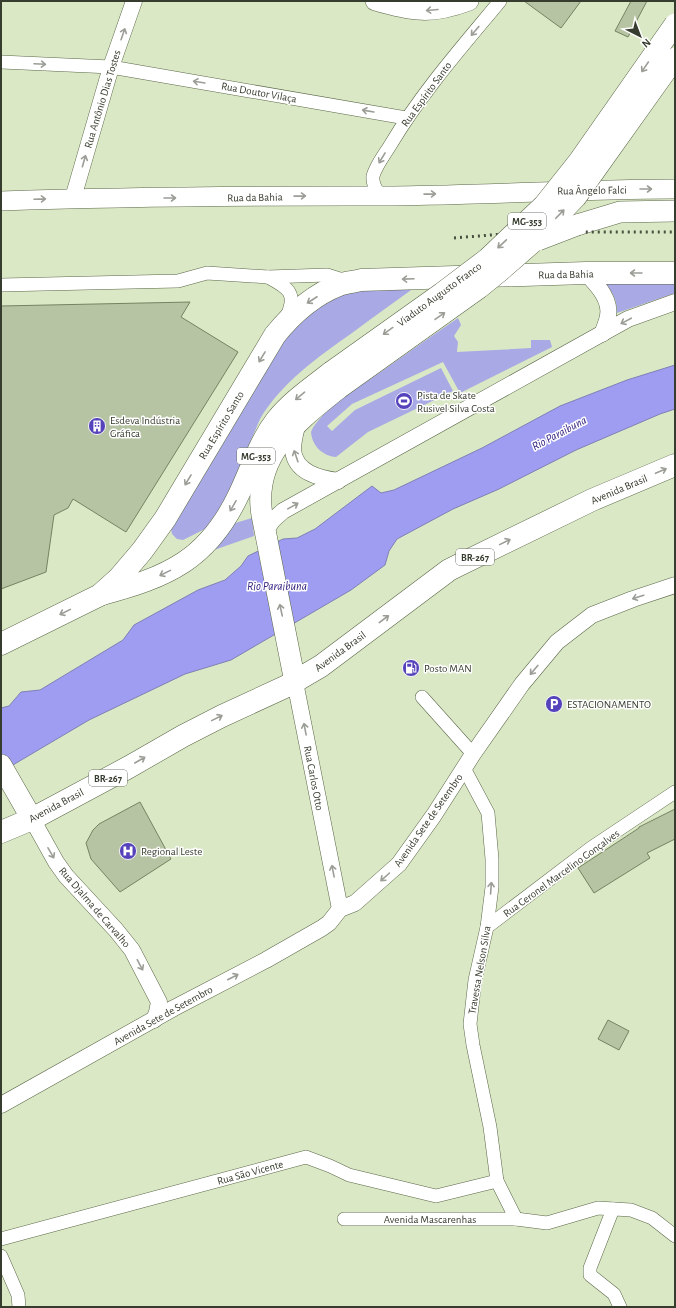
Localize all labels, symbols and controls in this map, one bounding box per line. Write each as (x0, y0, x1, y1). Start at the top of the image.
one-way arrow (426, 7, 439, 14)
north arrow (620, 16, 660, 56)
one-way arrow (471, 26, 480, 36)
one-way arrow (119, 28, 127, 40)
text: N (640, 36, 653, 50)
street label: Rua Antônio Dias Tostes (82, 49, 123, 149)
one-way arrow (33, 60, 46, 68)
street label: Rua Espírito Santo (399, 60, 454, 129)
one-way arrow (641, 62, 649, 73)
one-way arrow (193, 78, 206, 86)
street label: Rua Doutor Vilaça (220, 80, 297, 105)
one-way arrow (362, 107, 375, 115)
one-way arrow (378, 152, 386, 163)
one-way arrow (81, 155, 88, 168)
street label: Rua Ângelo Falci (557, 184, 627, 197)
one-way arrow (639, 185, 652, 193)
one-way arrow (423, 191, 436, 198)
street label: Rua da Bahia (227, 192, 283, 203)
one-way arrow (293, 192, 306, 200)
one-way arrow (163, 194, 176, 202)
one-way arrow (33, 196, 46, 203)
one-way arrow (555, 209, 565, 219)
road number: MG-353 (508, 213, 546, 229)
one-way arrow (498, 239, 508, 248)
street label: Viaduto Augusto Franco (395, 260, 483, 329)
street label: Rua da Bahia (538, 269, 594, 280)
one-way arrow (630, 269, 643, 277)
one-way arrow (402, 275, 415, 282)
one-way arrow (307, 296, 318, 304)
one-way arrow (434, 312, 445, 320)
one-way arrow (620, 318, 632, 325)
one-way arrow (383, 327, 394, 335)
one-way arrow (257, 351, 265, 363)
street label: Rua Espírito Santo (197, 389, 246, 461)
place label: Pista de Skate Rusivel Silva Costa (417, 390, 495, 414)
sports icon: Pista de Skate Rusivel Silva Costa (394, 391, 414, 411)
one-way arrow (295, 392, 306, 401)
water label: Rio Paraibuna (530, 414, 588, 452)
place label: Esdeva Indústria Gráfica (110, 415, 180, 439)
building icon: Esdeva Indústria Gráfica (87, 416, 107, 436)
road number: MG-353 (237, 448, 275, 464)
one-way arrow (291, 451, 299, 463)
one-way arrow (655, 466, 667, 474)
street label: Avenida Brasil (589, 473, 649, 506)
one-way arrow (184, 474, 192, 486)
one-way arrow (228, 499, 236, 511)
one-way arrow (287, 501, 299, 509)
one-way arrow (499, 538, 511, 545)
road number: BR-267 (456, 549, 494, 565)
one-way arrow (159, 570, 171, 577)
water label: Rio Paraibuna (247, 580, 307, 592)
one-way arrow (632, 594, 645, 601)
one-way arrow (277, 604, 285, 617)
one-way arrow (59, 609, 71, 616)
one-way arrow (378, 615, 389, 623)
street label: Avenida Brasil (313, 629, 368, 674)
fuel station icon: Posto MAN (401, 658, 421, 678)
place label: Posto MAN (424, 663, 472, 674)
one-way arrow (529, 665, 538, 675)
parking icon: ESTACIONAMENTO (544, 694, 564, 714)
place label: ESTACIONAMENTO (567, 699, 651, 710)
one-way arrow (211, 714, 223, 721)
one-way arrow (300, 723, 308, 736)
street label: Rua Carlos Otto (302, 745, 325, 811)
one-way arrow (134, 756, 146, 764)
road number: BR-267 (89, 770, 127, 786)
street label: Avenida Sete de Setembro (392, 772, 465, 869)
street label: Avenida Brasil (27, 786, 85, 824)
street label: Rua Ceronel Marcelino Gonçalves (501, 828, 621, 919)
hospital icon: Regional Leste (118, 841, 138, 861)
place label: Regional Leste (141, 846, 202, 857)
one-way arrow (47, 847, 55, 859)
one-way arrow (328, 864, 336, 877)
street label: Rua Djalma de Carvalho (57, 865, 132, 950)
one-way arrow (379, 873, 390, 882)
one-way arrow (488, 882, 495, 895)
street label: Travessa Nelson Silva (466, 925, 493, 1015)
one-way arrow (136, 959, 144, 971)
one-way arrow (227, 973, 239, 981)
street label: Avenida Sete de Setembro (112, 984, 215, 1047)
street label: Rua São Vicente (216, 1158, 284, 1187)
street label: Avenida Mascarenhas (384, 1214, 476, 1225)

